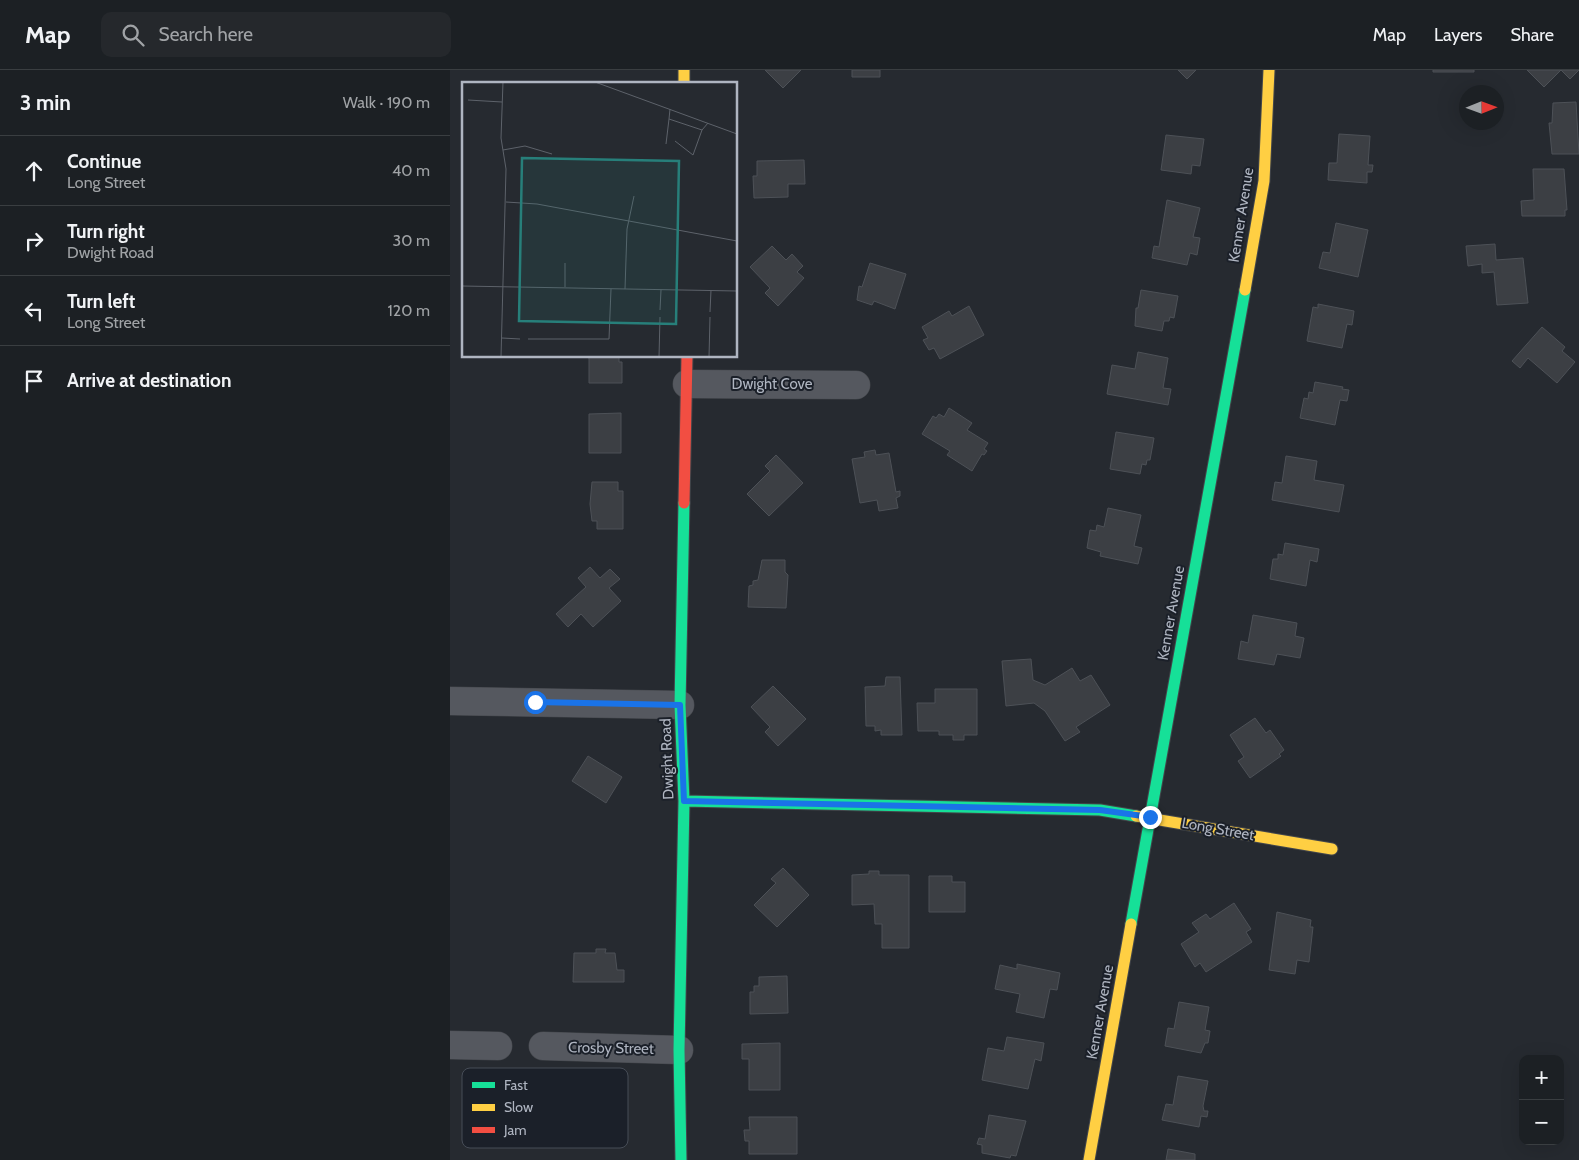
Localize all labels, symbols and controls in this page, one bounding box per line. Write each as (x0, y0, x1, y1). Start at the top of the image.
search box (101, 12, 451, 57)
text: Map (25, 20, 71, 49)
icon: search (119, 21, 147, 49)
text: Search here (159, 23, 253, 46)
text: Map (1373, 24, 1406, 46)
text: Layers (1434, 24, 1483, 46)
text: Share (1511, 24, 1554, 46)
inset map (462, 82, 738, 358)
north arrow (1459, 85, 1504, 130)
text: 3 min (20, 90, 71, 115)
text: Walk · 190 m (343, 93, 430, 112)
text: Continue (67, 150, 141, 173)
icon: ahead (20, 157, 48, 185)
text: 40 m (392, 161, 430, 180)
street label: Kenner Avenue (1225, 166, 1257, 264)
text: Long Street (67, 173, 145, 192)
text: Turn right (67, 220, 145, 243)
icon: right (20, 227, 48, 255)
text: 30 m (393, 231, 430, 250)
text: Dwight Road (67, 243, 154, 262)
text: Turn left (67, 290, 135, 313)
icon: left (20, 297, 48, 325)
text: 120 m (388, 301, 430, 320)
text: Long Street (67, 313, 145, 332)
icon: arrive (20, 367, 48, 395)
text: Arrive at destination (67, 369, 231, 392)
street label: Dwight Cove (732, 375, 813, 393)
street label: Kenner Avenue (1154, 564, 1188, 662)
route start (524, 691, 547, 714)
street label: Dwight Road (657, 718, 677, 800)
route end (1139, 806, 1162, 829)
street label: Long Street (1180, 814, 1256, 844)
street label: Kenner Avenue (1083, 963, 1117, 1061)
street label: Crosby Street (568, 1038, 654, 1058)
map controls (1519, 1055, 1564, 1145)
button: + (1519, 1055, 1564, 1100)
legend (462, 1068, 628, 1148)
text: Fast (504, 1076, 528, 1094)
text: Slow (504, 1098, 533, 1116)
button: − (1519, 1100, 1564, 1145)
text: Jam (503, 1121, 526, 1139)

